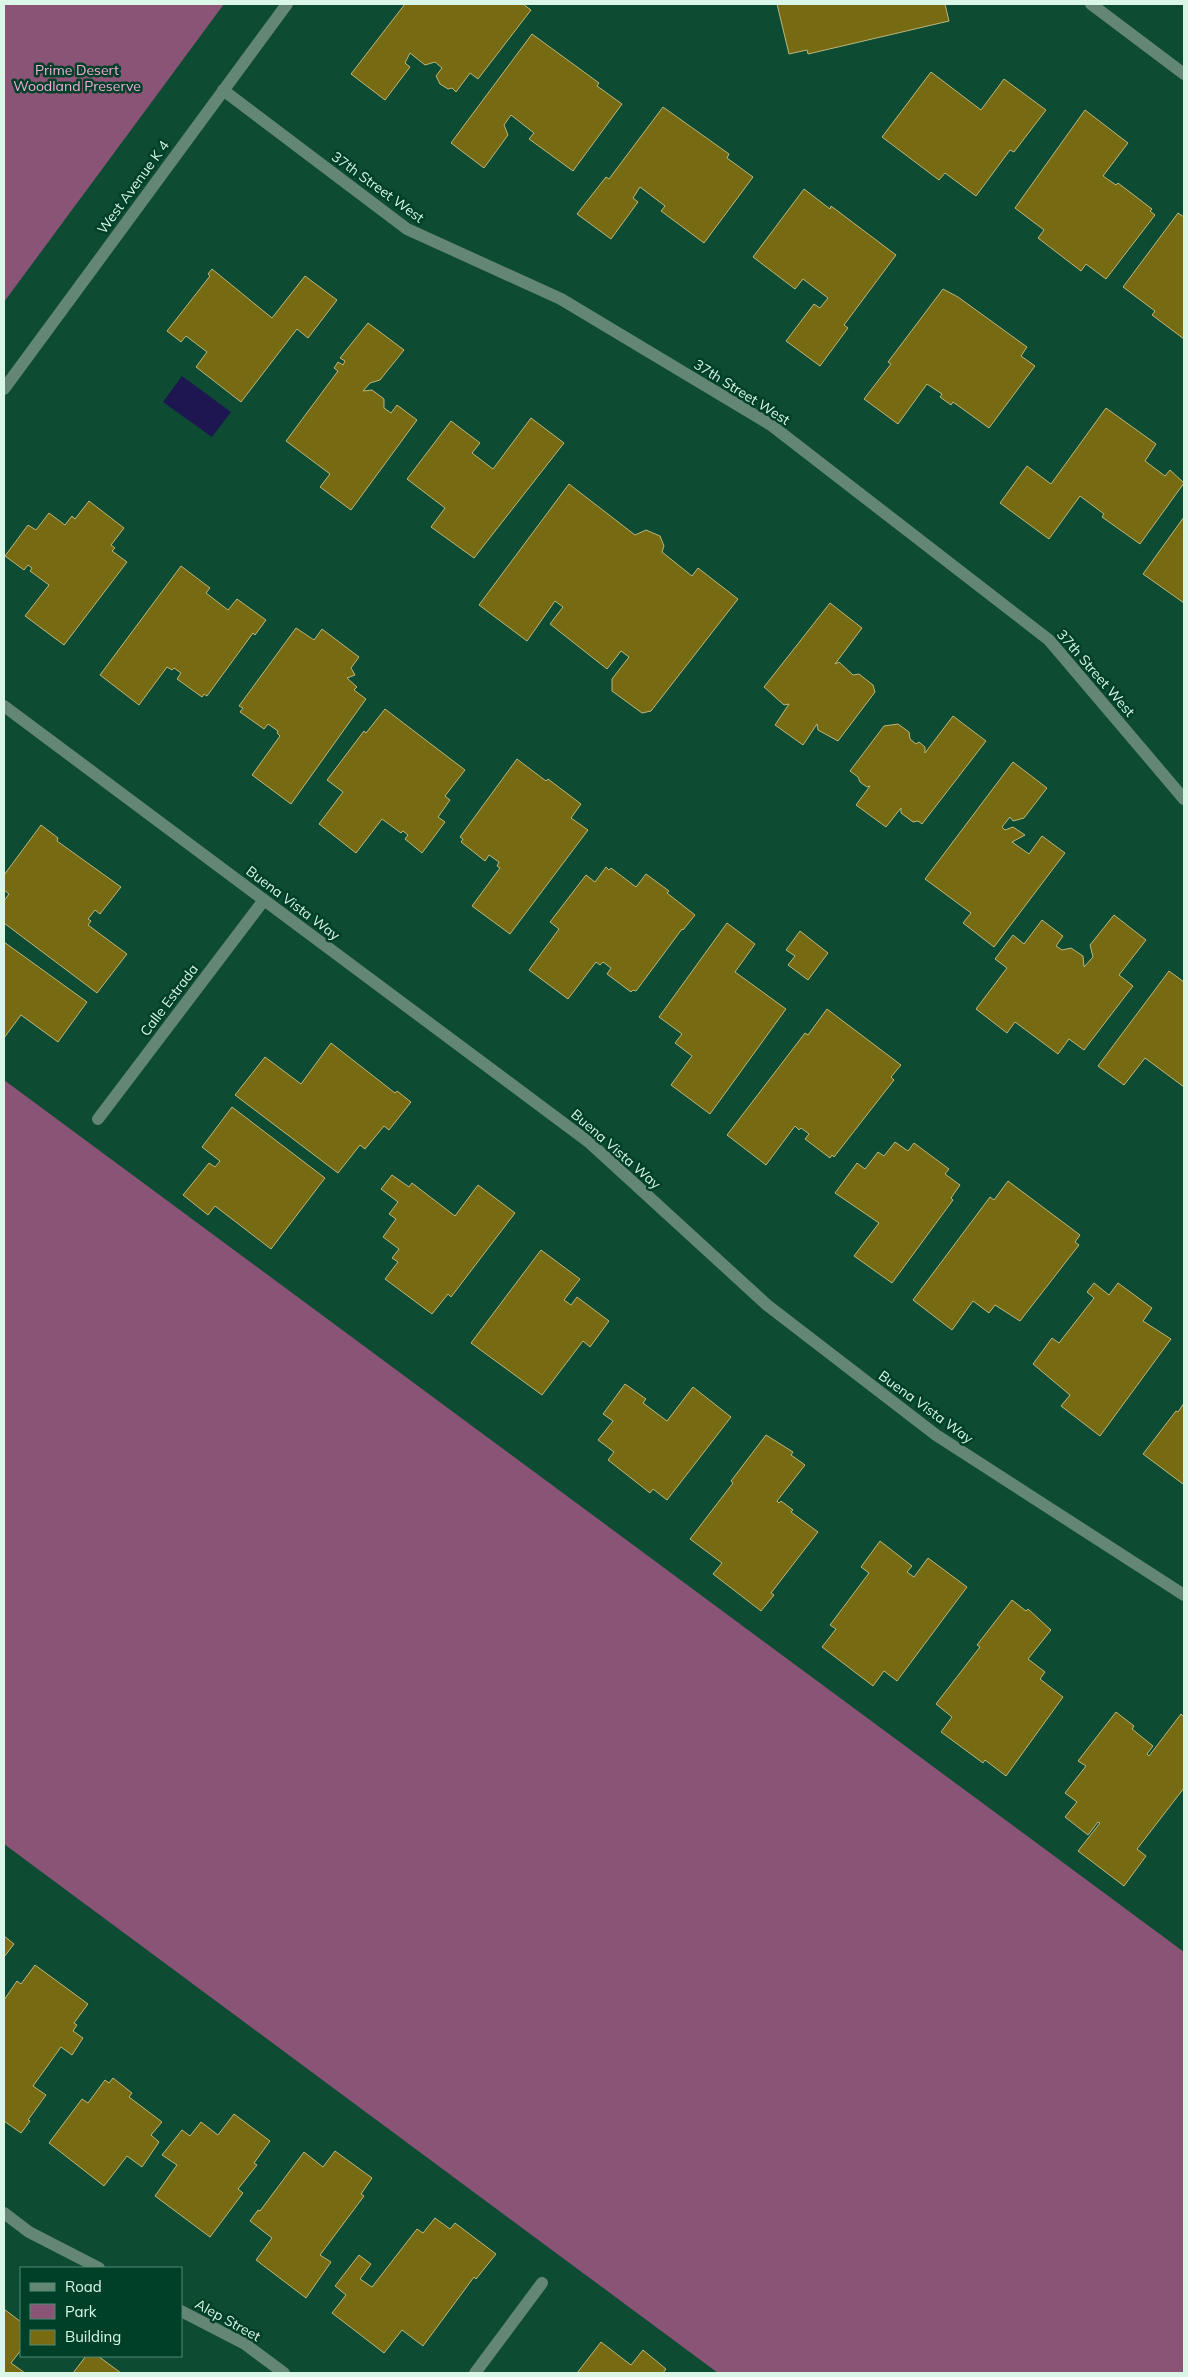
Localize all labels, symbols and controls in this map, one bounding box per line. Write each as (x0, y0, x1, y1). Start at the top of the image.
park label: Prime Desert Woodland Preserve (13, 61, 141, 95)
street label: West Avenue K 4 (93, 136, 173, 237)
street label: 37th Street West (328, 147, 428, 227)
street label: 37th Street West (691, 355, 794, 429)
street label: 37th Street West (1053, 626, 1139, 721)
street label: Buena Vista Way (242, 862, 344, 945)
street label: Calle Estrada (136, 960, 202, 1040)
street label: Buena Vista Way (567, 1105, 665, 1193)
street label: Buena Vista Way (875, 1367, 977, 1448)
legend (20, 2267, 182, 2357)
text: Road (65, 2277, 102, 2296)
street label: Alep Street (192, 2295, 264, 2345)
text: Park (65, 2302, 97, 2321)
text: Building (65, 2327, 121, 2346)

